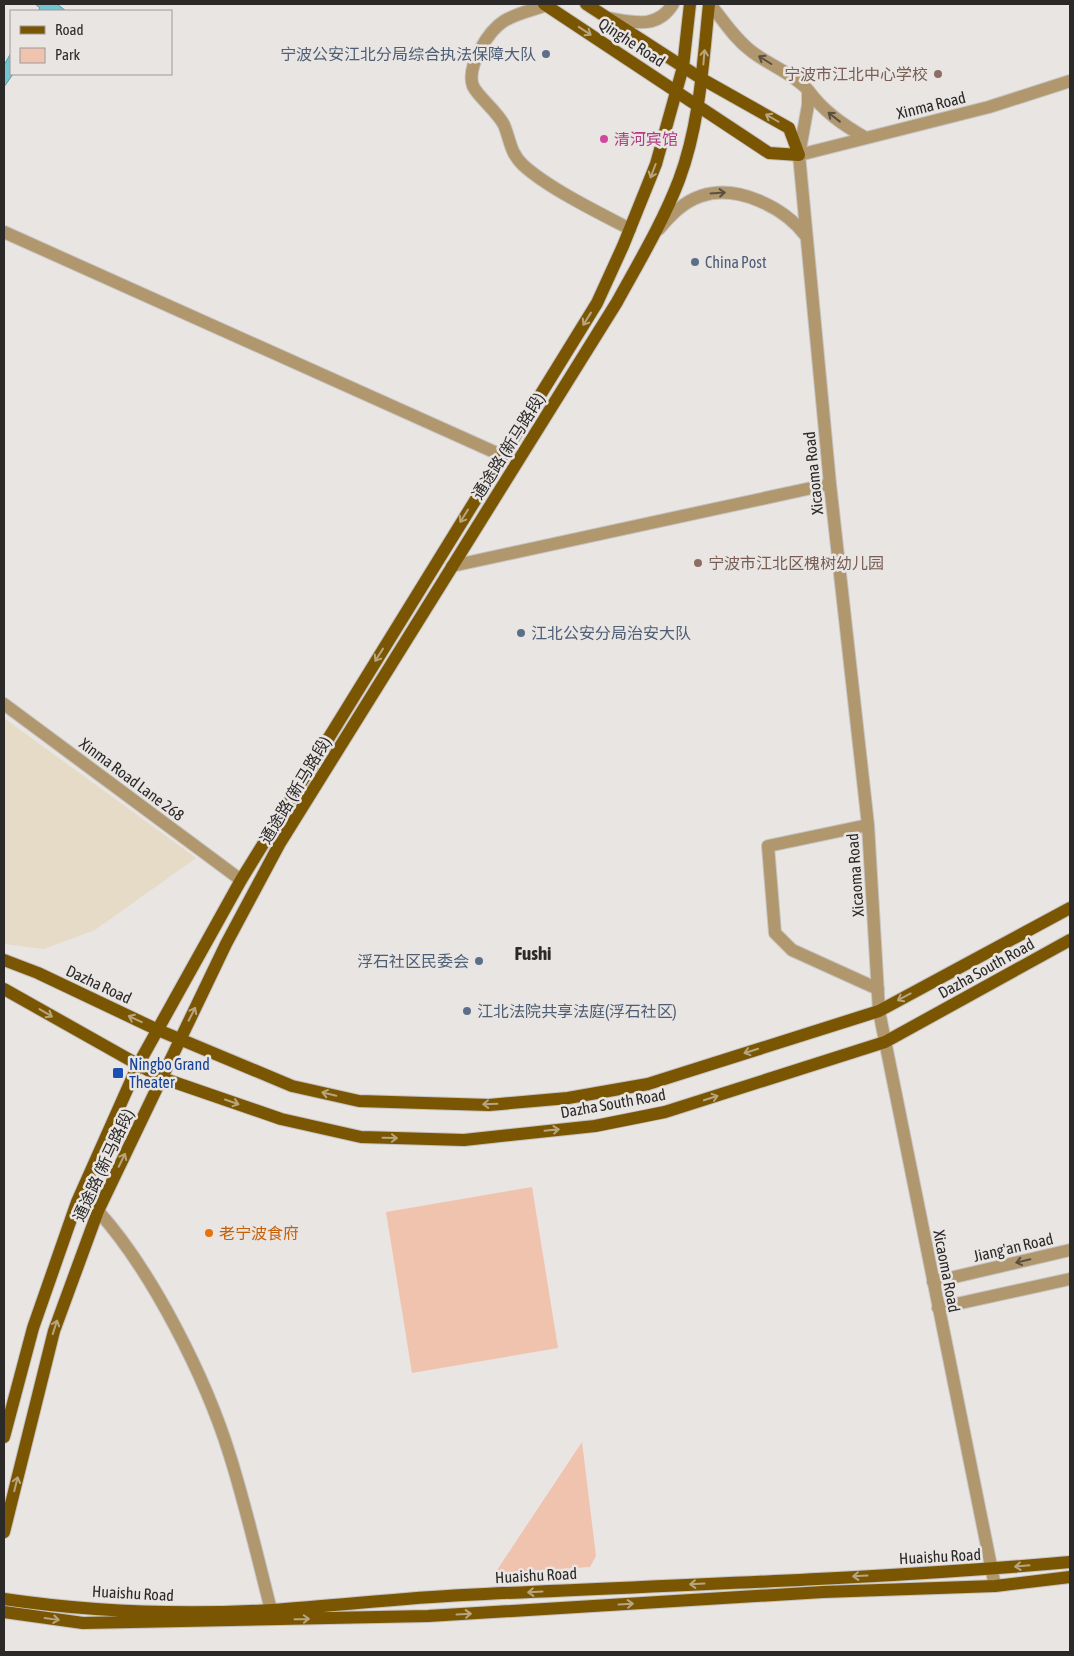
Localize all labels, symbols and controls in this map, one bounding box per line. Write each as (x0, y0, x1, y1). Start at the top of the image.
legend (10, 10, 172, 75)
street label: Qinghe Road (595, 14, 669, 71)
text: Road (55, 21, 84, 38)
one-way arrow (578, 25, 592, 36)
place label: 宁波公安江北分局综合执法保障大队 (280, 45, 536, 63)
text: Park (55, 46, 80, 63)
marker: 宁波公安江北分局综合执法保障大队 (540, 48, 552, 60)
one-way arrow (699, 49, 709, 65)
one-way arrow (758, 55, 772, 65)
place label: 宁波市江北中心学校 (784, 65, 928, 83)
marker: 宁波市江北中心学校 (932, 68, 944, 80)
street label: Xinma Road (895, 88, 967, 122)
one-way arrow (828, 111, 841, 122)
one-way arrow (764, 113, 779, 123)
place label: 清河宾馆 (614, 130, 678, 148)
marker: 清河宾馆 (598, 133, 610, 145)
one-way arrow (648, 163, 657, 178)
one-way arrow (709, 189, 725, 198)
place label: China Post (705, 253, 767, 271)
marker: China Post (689, 256, 701, 268)
one-way arrow (581, 312, 592, 326)
street label: 通途路 (新马路段) (468, 389, 549, 503)
street label: Xicaoma Road (800, 431, 826, 515)
one-way arrow (458, 509, 468, 523)
place label: 宁波市江北区槐树幼儿园 (708, 554, 884, 572)
marker: 宁波市江北区槐树幼儿园 (692, 557, 704, 569)
place label: 江北公安分局治安大队 (531, 624, 691, 642)
marker: 江北公安分局治安大队 (515, 627, 527, 639)
one-way arrow (373, 647, 383, 661)
street label: 通途路 (新马路段) (256, 733, 335, 847)
street label: Xinma Road Lane 268 (76, 734, 188, 824)
street label: Xicaoma Road (843, 833, 867, 917)
street label: Dazha South Road (935, 934, 1037, 1002)
district label: Fushi (515, 942, 551, 964)
place label: 浮石社区民委会 (357, 952, 469, 970)
marker: 浮石社区民委会 (473, 955, 485, 967)
street label: Dazha Road (63, 961, 135, 1007)
one-way arrow (897, 993, 912, 1002)
place label: 江北法院共享法庭(浮石社区) (477, 1002, 677, 1021)
marker: 江北法院共享法庭(浮石社区) (461, 1005, 473, 1017)
one-way arrow (187, 1006, 197, 1021)
one-way arrow (39, 1008, 53, 1018)
one-way arrow (128, 1014, 143, 1023)
one-way arrow (744, 1047, 760, 1057)
place label: Ningbo Grand Theater (129, 1055, 210, 1091)
marker: Ningbo Grand Theater (111, 1066, 125, 1080)
street label: Dazha South Road (559, 1085, 667, 1121)
one-way arrow (321, 1089, 337, 1099)
one-way arrow (702, 1093, 718, 1102)
one-way arrow (224, 1098, 239, 1107)
one-way arrow (483, 1100, 499, 1109)
street label: 通途路 (新马路段) (69, 1106, 138, 1224)
one-way arrow (544, 1125, 560, 1135)
one-way arrow (382, 1133, 398, 1142)
one-way arrow (118, 1153, 127, 1168)
place label: 老宁波食府 (219, 1224, 299, 1242)
marker: 老宁波食府 (203, 1227, 215, 1239)
street label: Xicaoma Road (930, 1228, 964, 1314)
street label: Jiang'an Road (971, 1229, 1055, 1266)
one-way arrow (1015, 1257, 1031, 1266)
one-way arrow (51, 1319, 61, 1335)
one-way arrow (11, 1477, 21, 1493)
street label: Huaishu Road (899, 1545, 981, 1567)
one-way arrow (1014, 1561, 1030, 1571)
street label: Huaishu Road (495, 1564, 577, 1586)
one-way arrow (852, 1572, 868, 1581)
one-way arrow (689, 1579, 705, 1588)
street label: Huaishu Road (92, 1582, 174, 1604)
one-way arrow (527, 1587, 543, 1596)
one-way arrow (618, 1599, 634, 1608)
one-way arrow (456, 1609, 472, 1618)
one-way arrow (44, 1614, 60, 1624)
one-way arrow (293, 1614, 309, 1623)

